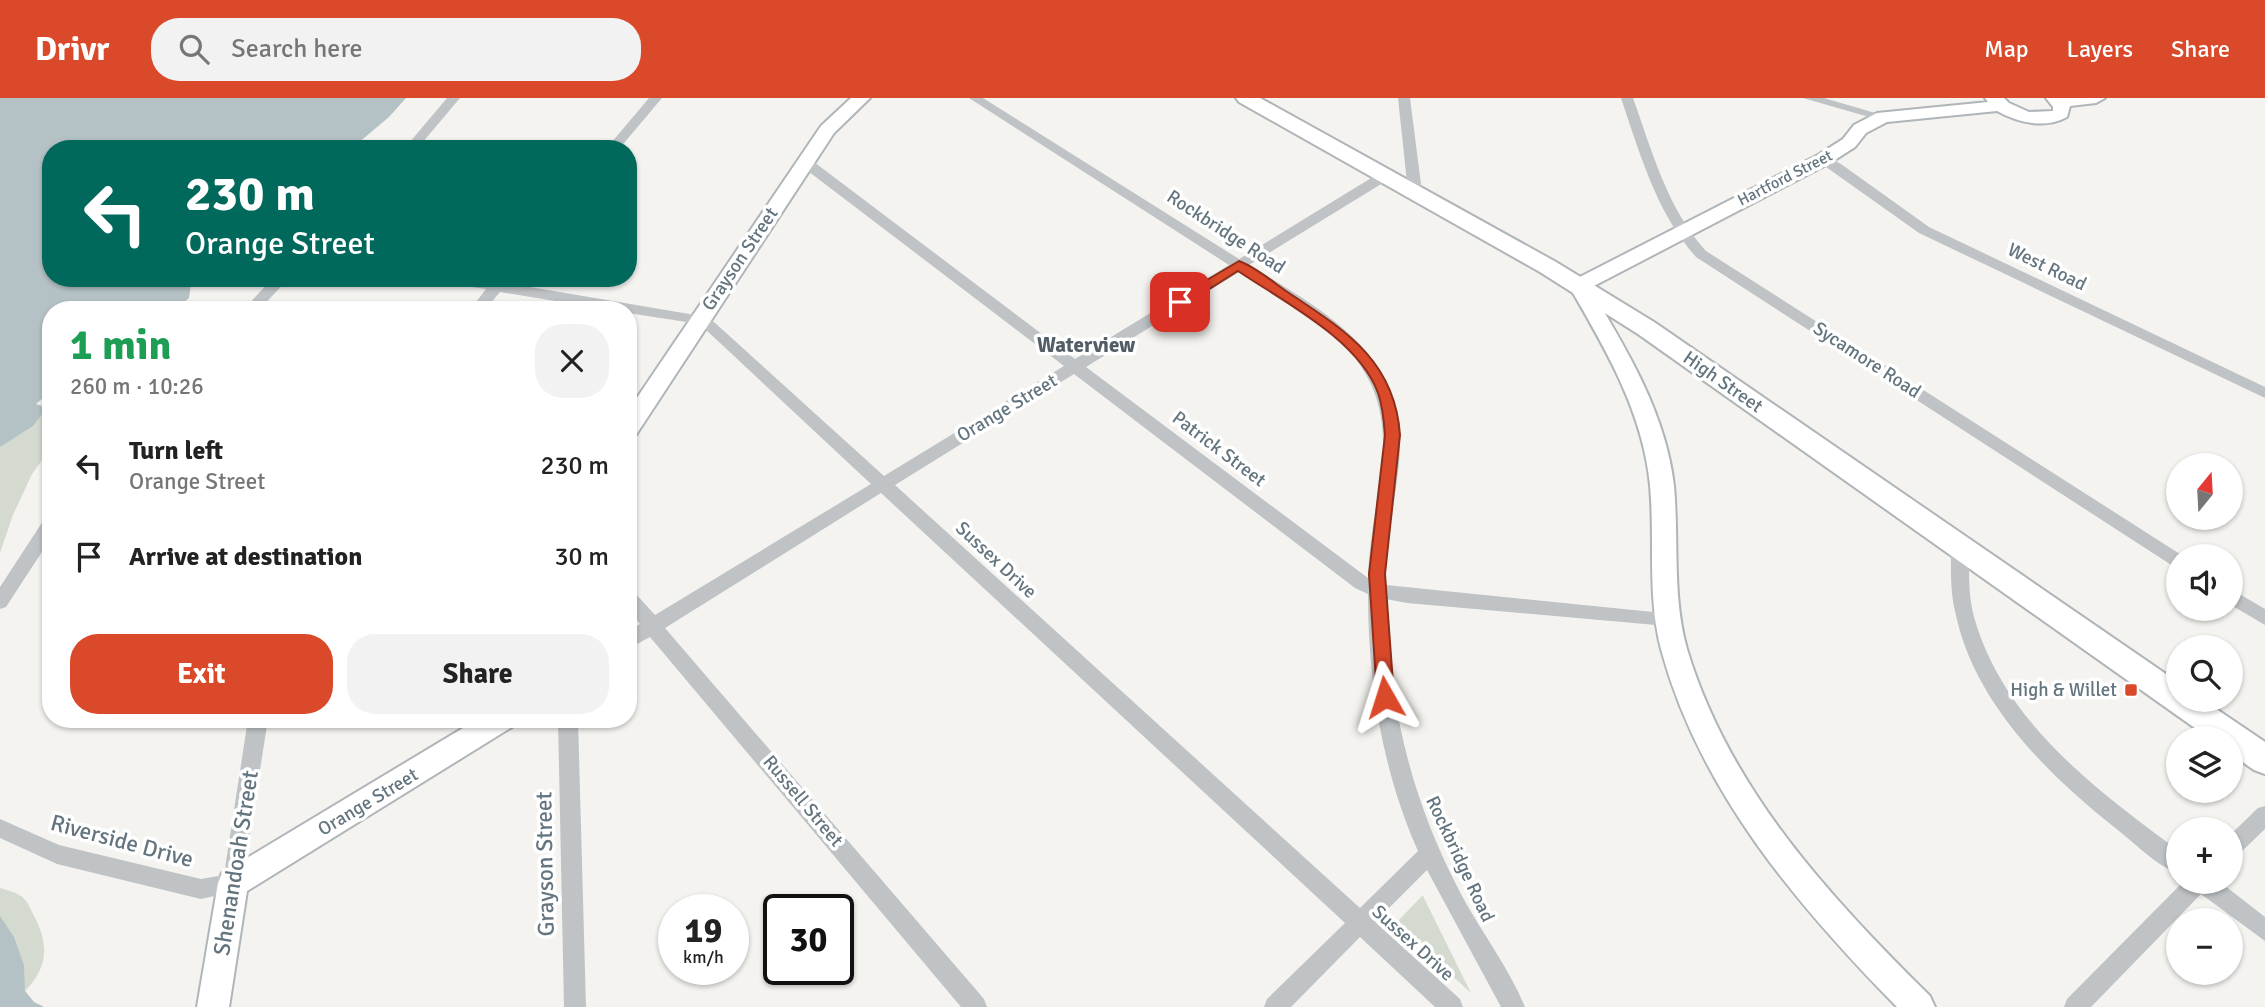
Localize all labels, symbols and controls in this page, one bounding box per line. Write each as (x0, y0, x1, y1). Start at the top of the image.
search box (151, 18, 641, 81)
text: Drivr (35, 29, 109, 70)
icon: search (175, 30, 213, 68)
text: Search here (231, 33, 362, 65)
text: Map (1984, 34, 2029, 64)
text: Layers (2067, 34, 2133, 64)
text: Share (2171, 34, 2230, 64)
street label: Hartford Street (1734, 145, 1836, 211)
text: 230 m (185, 164, 315, 224)
icon: left (70, 168, 161, 259)
street label: Rockbridge Road (1162, 185, 1290, 279)
street label: Grayson Street (697, 202, 784, 315)
text: Orange Street (185, 224, 375, 263)
street label: West Road (2004, 238, 2090, 296)
pin (1150, 272, 1210, 332)
icon: arrive (1161, 283, 1199, 321)
street label: Sycamore Road (1809, 316, 1925, 404)
text: 1 min (70, 320, 171, 371)
button: close (535, 324, 609, 398)
district label: Waterview (1037, 332, 1135, 358)
street label: High Street (1678, 346, 1768, 418)
street label: Orange Street (953, 369, 1062, 447)
text: 260 m · 10:26 (70, 372, 204, 401)
street label: Patrick Street (1167, 406, 1271, 492)
text: Turn left (129, 435, 223, 467)
icon: left (70, 447, 108, 485)
text: 230 m (540, 450, 609, 482)
north arrow (2166, 453, 2244, 530)
map controls (2166, 453, 2243, 985)
text: Orange Street (129, 467, 265, 496)
street label: Sussex Drive (950, 516, 1042, 604)
icon: arrive (70, 538, 108, 576)
text: Arrive at destination (129, 541, 362, 573)
text: 30 m (554, 541, 609, 573)
button: sound (2166, 544, 2243, 621)
button: Exit (70, 634, 333, 714)
button: Share (347, 634, 609, 714)
button: search (2166, 635, 2243, 712)
position arrow (1348, 660, 1422, 734)
place label: High & Willet (2010, 678, 2117, 702)
marker: High & Willet (2123, 682, 2139, 698)
button: layers (2166, 726, 2243, 803)
street label: Russell Street (758, 750, 848, 852)
street label: Orange Street (314, 763, 423, 841)
street label: Shenandoah Street (207, 768, 265, 958)
street label: Grayson Street (529, 791, 561, 937)
street label: Rockbridge Road (1420, 792, 1500, 926)
street label: Riverside Drive (47, 808, 197, 874)
button: + (2166, 817, 2243, 894)
speed limit sign: 30 (763, 894, 854, 985)
street label: Sussex Drive (1367, 900, 1459, 986)
button: − (2166, 908, 2243, 985)
text: 19 (685, 909, 722, 952)
text: km/h (683, 946, 724, 968)

